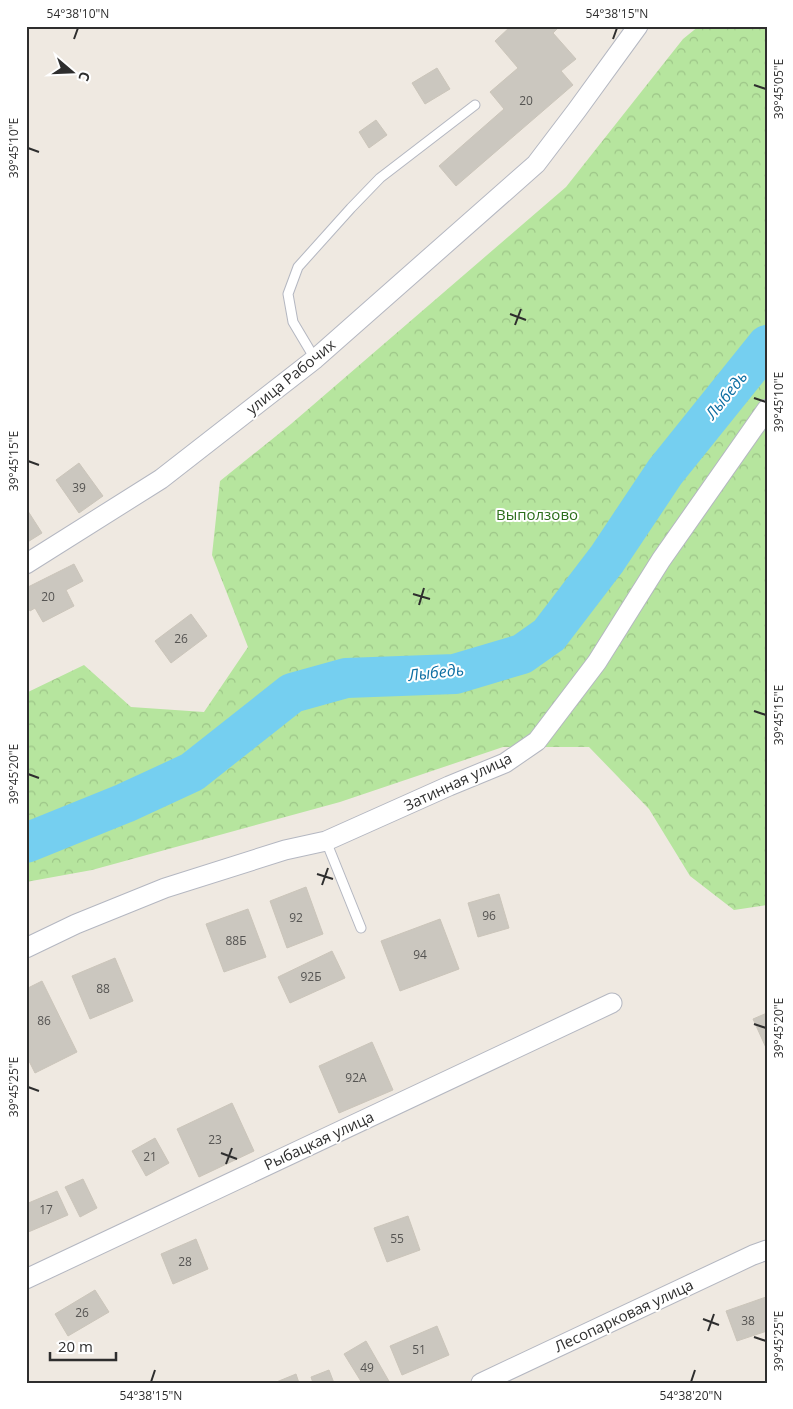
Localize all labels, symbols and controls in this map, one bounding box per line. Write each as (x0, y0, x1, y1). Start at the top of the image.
text: 54°38'10"N (47, 5, 109, 22)
text: 54°38'15"N (586, 5, 648, 22)
north arrow (48, 48, 98, 98)
text: 39°45'05"E (770, 59, 787, 119)
text: С (74, 69, 95, 84)
house number: 20 (519, 92, 533, 109)
text: 39°45'10"E (5, 118, 22, 178)
street label: улица Рабочих (242, 334, 339, 418)
water label: Лыбедь (699, 366, 752, 424)
text: 39°45'10"E (770, 372, 787, 432)
text: 39°45'15"E (5, 431, 22, 491)
house number: 39 (72, 479, 86, 496)
park label: Выползово (496, 504, 578, 524)
house number: 20 (41, 588, 55, 605)
house number: 26 (174, 630, 188, 647)
water label: Лыбедь (406, 658, 465, 686)
text: 39°45'15"E (770, 685, 787, 745)
text: 39°45'20"E (5, 744, 22, 804)
street label: Затинная улица (401, 747, 515, 815)
house number: 96 (482, 907, 496, 924)
house number: 92 (289, 909, 303, 926)
house number: 88Б (225, 932, 247, 949)
house number: 94 (413, 946, 427, 963)
house number: 92Б (300, 968, 322, 985)
house number: 88 (96, 980, 110, 997)
text: 39°45'20"E (770, 998, 787, 1058)
house number: 86 (37, 1012, 51, 1029)
text: 39°45'25"E (5, 1057, 22, 1117)
house number: 92А (345, 1069, 367, 1086)
street label: Рыбацкая улица (260, 1106, 377, 1174)
house number: 23 (208, 1131, 222, 1148)
house number: 21 (143, 1148, 157, 1165)
house number: 17 (39, 1201, 53, 1218)
house number: 55 (390, 1230, 404, 1247)
house number: 28 (178, 1253, 192, 1270)
street label: Лесопарковая улица (551, 1274, 696, 1356)
house number: 26 (75, 1304, 89, 1321)
text: 39°45'25"E (770, 1311, 787, 1371)
house number: 38 (741, 1312, 755, 1329)
scale bar (50, 1329, 116, 1361)
text: 20 m (58, 1336, 93, 1356)
house number: 51 (412, 1341, 426, 1358)
house number: 49 (360, 1359, 374, 1376)
text: 54°38'15"N (120, 1387, 182, 1404)
text: 54°38'20"N (660, 1387, 722, 1404)

